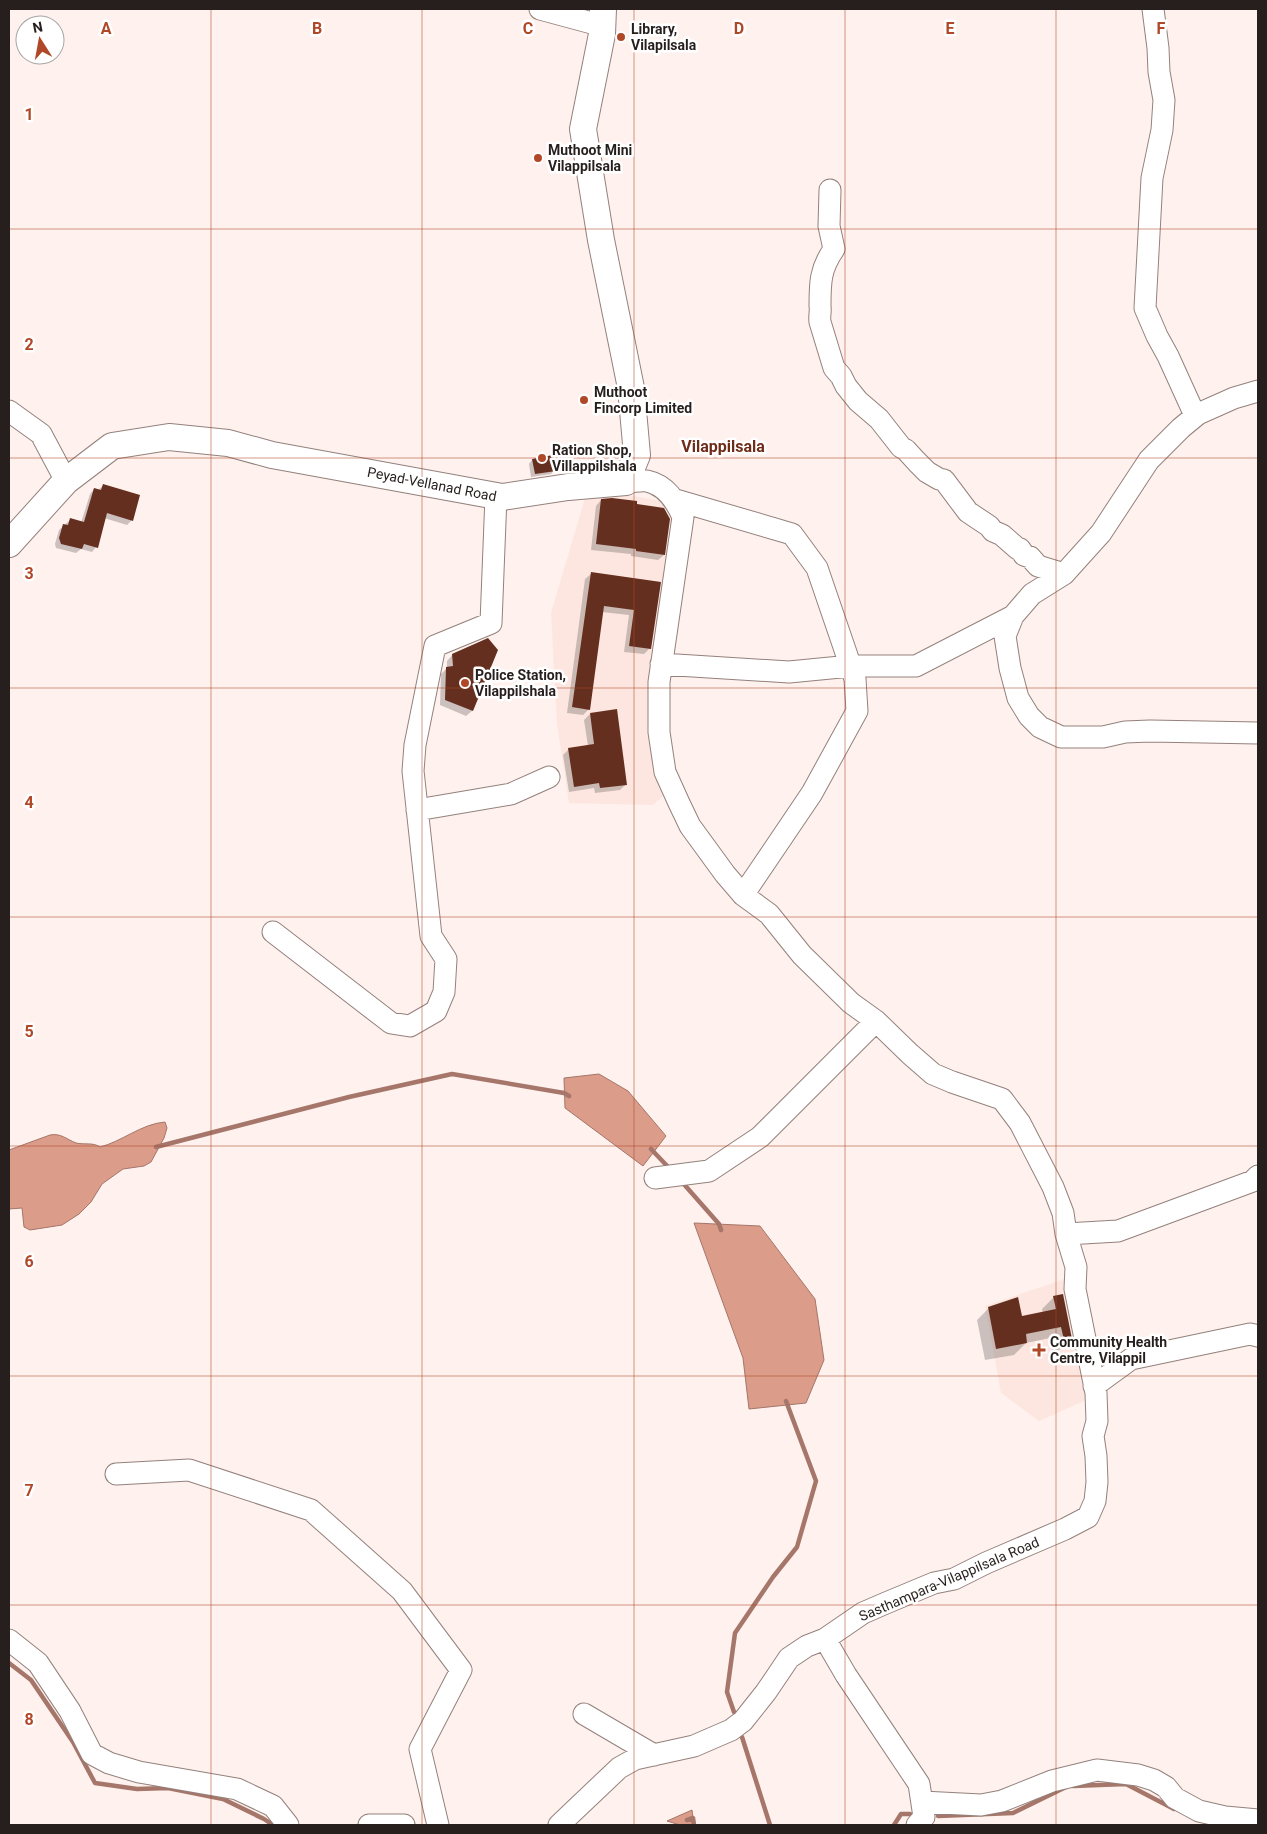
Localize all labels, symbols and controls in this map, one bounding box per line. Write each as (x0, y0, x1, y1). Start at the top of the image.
north arrow (15, 15, 65, 65)
text: N (31, 18, 44, 36)
text: A (101, 19, 112, 38)
text: B (312, 19, 322, 38)
text: C (523, 19, 533, 38)
text: D (734, 19, 744, 38)
text: E (946, 19, 955, 38)
text: F (1157, 19, 1166, 38)
place label: Library, Vilapilsala (631, 21, 697, 53)
marker: Library, Vilapilsala (615, 31, 627, 43)
text: 1 (24, 105, 34, 124)
place label: Muthoot Mini Vilappilsala (548, 142, 632, 174)
marker: Muthoot Mini Vilappilsala (532, 152, 544, 164)
text: 2 (24, 335, 34, 354)
place label: Muthoot Fincorp Limited (594, 384, 692, 416)
marker: Muthoot Fincorp Limited (578, 394, 590, 406)
district label: Vilappilsala (681, 437, 765, 456)
place label: Ration Shop, Villappilshala (552, 442, 637, 474)
marker: Ration Shop, Villappilshala (536, 452, 548, 464)
street label: Peyad-Vellanad Road (366, 464, 498, 504)
text: 3 (24, 564, 34, 583)
place label: Police Station, Vilappilshala (475, 667, 566, 699)
marker: Police Station, Vilappilshala (459, 677, 471, 689)
text: 4 (24, 793, 34, 812)
text: 5 (24, 1022, 34, 1041)
text: 6 (24, 1252, 34, 1271)
place label: Community Health Centre, Vilappil (1050, 1334, 1167, 1366)
marker: Community Health Centre, Vilappil (1032, 1343, 1046, 1357)
text: 7 (24, 1481, 34, 1500)
street label: Sasthampara-Vilappilsala Road (857, 1534, 1041, 1624)
text: 8 (24, 1710, 34, 1729)

